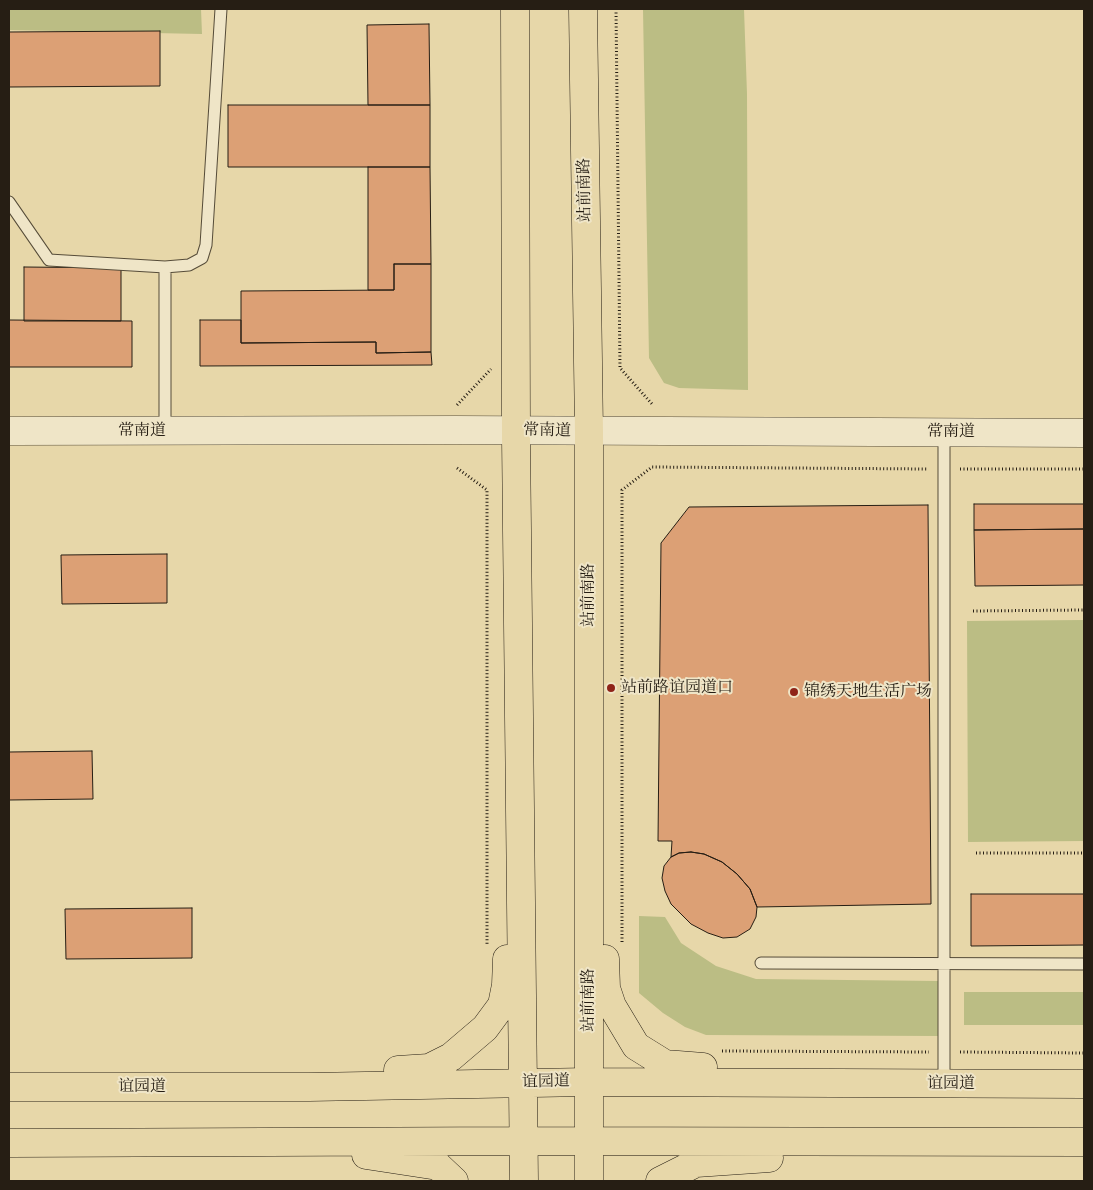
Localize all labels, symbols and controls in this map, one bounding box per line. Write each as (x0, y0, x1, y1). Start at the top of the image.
street label: 站前南路 (575, 158, 595, 222)
street label: 常南道 (118, 421, 166, 441)
street label: 常南道 (523, 421, 571, 441)
street label: 常南道 (927, 422, 975, 442)
street label: 站前南路 (579, 563, 599, 627)
place label: 站前路谊园道口 (621, 678, 733, 698)
marker: 站前路谊园道口 (605, 682, 617, 694)
place label: 锦绣天地生活广场 (804, 682, 932, 702)
marker: 锦绣天地生活广场 (788, 686, 800, 698)
street label: 站前南路 (579, 968, 599, 1032)
street label: 谊园道 (522, 1072, 570, 1092)
street label: 谊园道 (927, 1074, 975, 1094)
street label: 谊园道 (118, 1077, 166, 1097)

